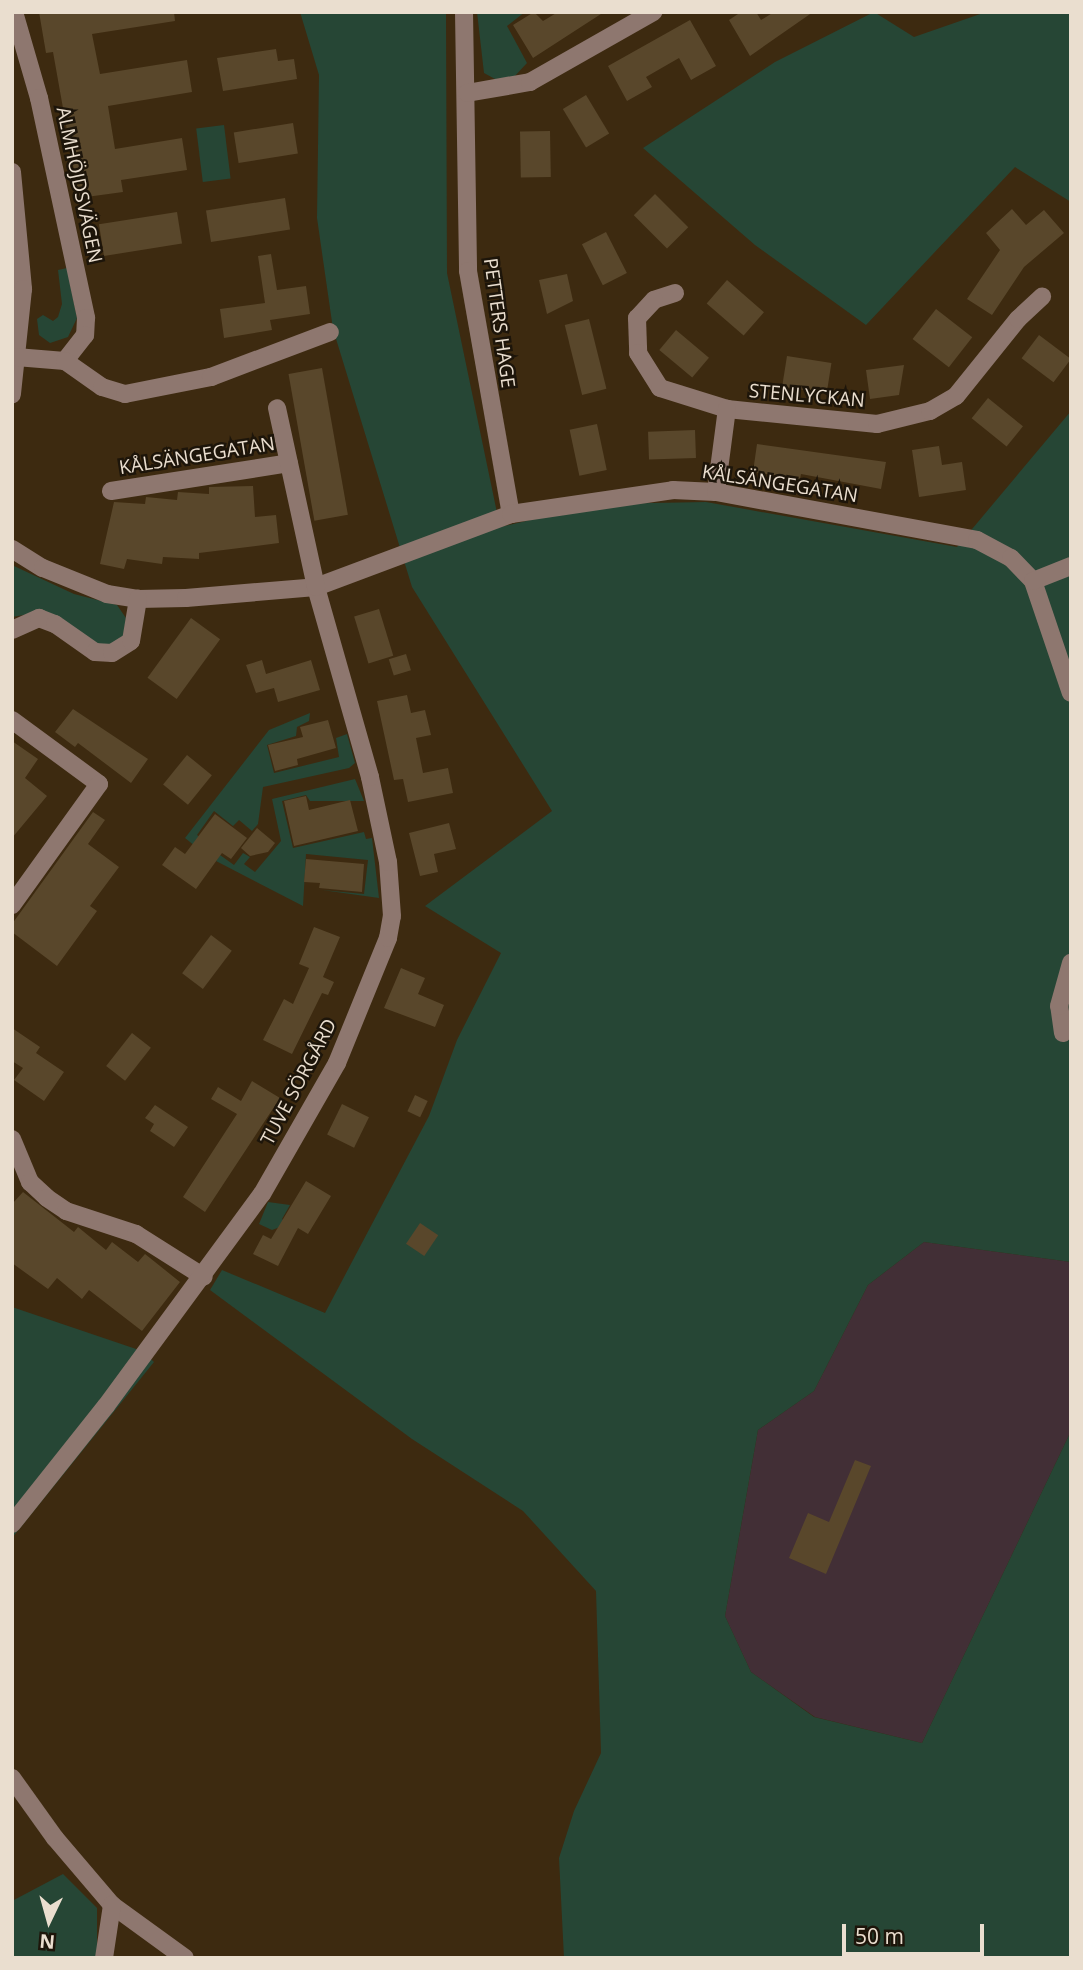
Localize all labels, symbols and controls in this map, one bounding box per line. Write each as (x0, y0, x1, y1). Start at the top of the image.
street label: ALMHÖJDSVÄGEN (51, 105, 107, 265)
street label: PETTERS HAGE (479, 257, 519, 389)
street label: STENLYCKAN (748, 380, 866, 412)
street label: KÅLSÄNGEGATAN (118, 432, 276, 480)
street label: KÅLSÄNGEGATAN (701, 460, 859, 508)
street label: TUVE SÖRGÅRD (256, 1015, 342, 1149)
north arrow (14, 1886, 84, 1956)
scale bar (845, 1910, 987, 1954)
text: 50 m (855, 1922, 904, 1950)
text: N (38, 1928, 56, 1956)

